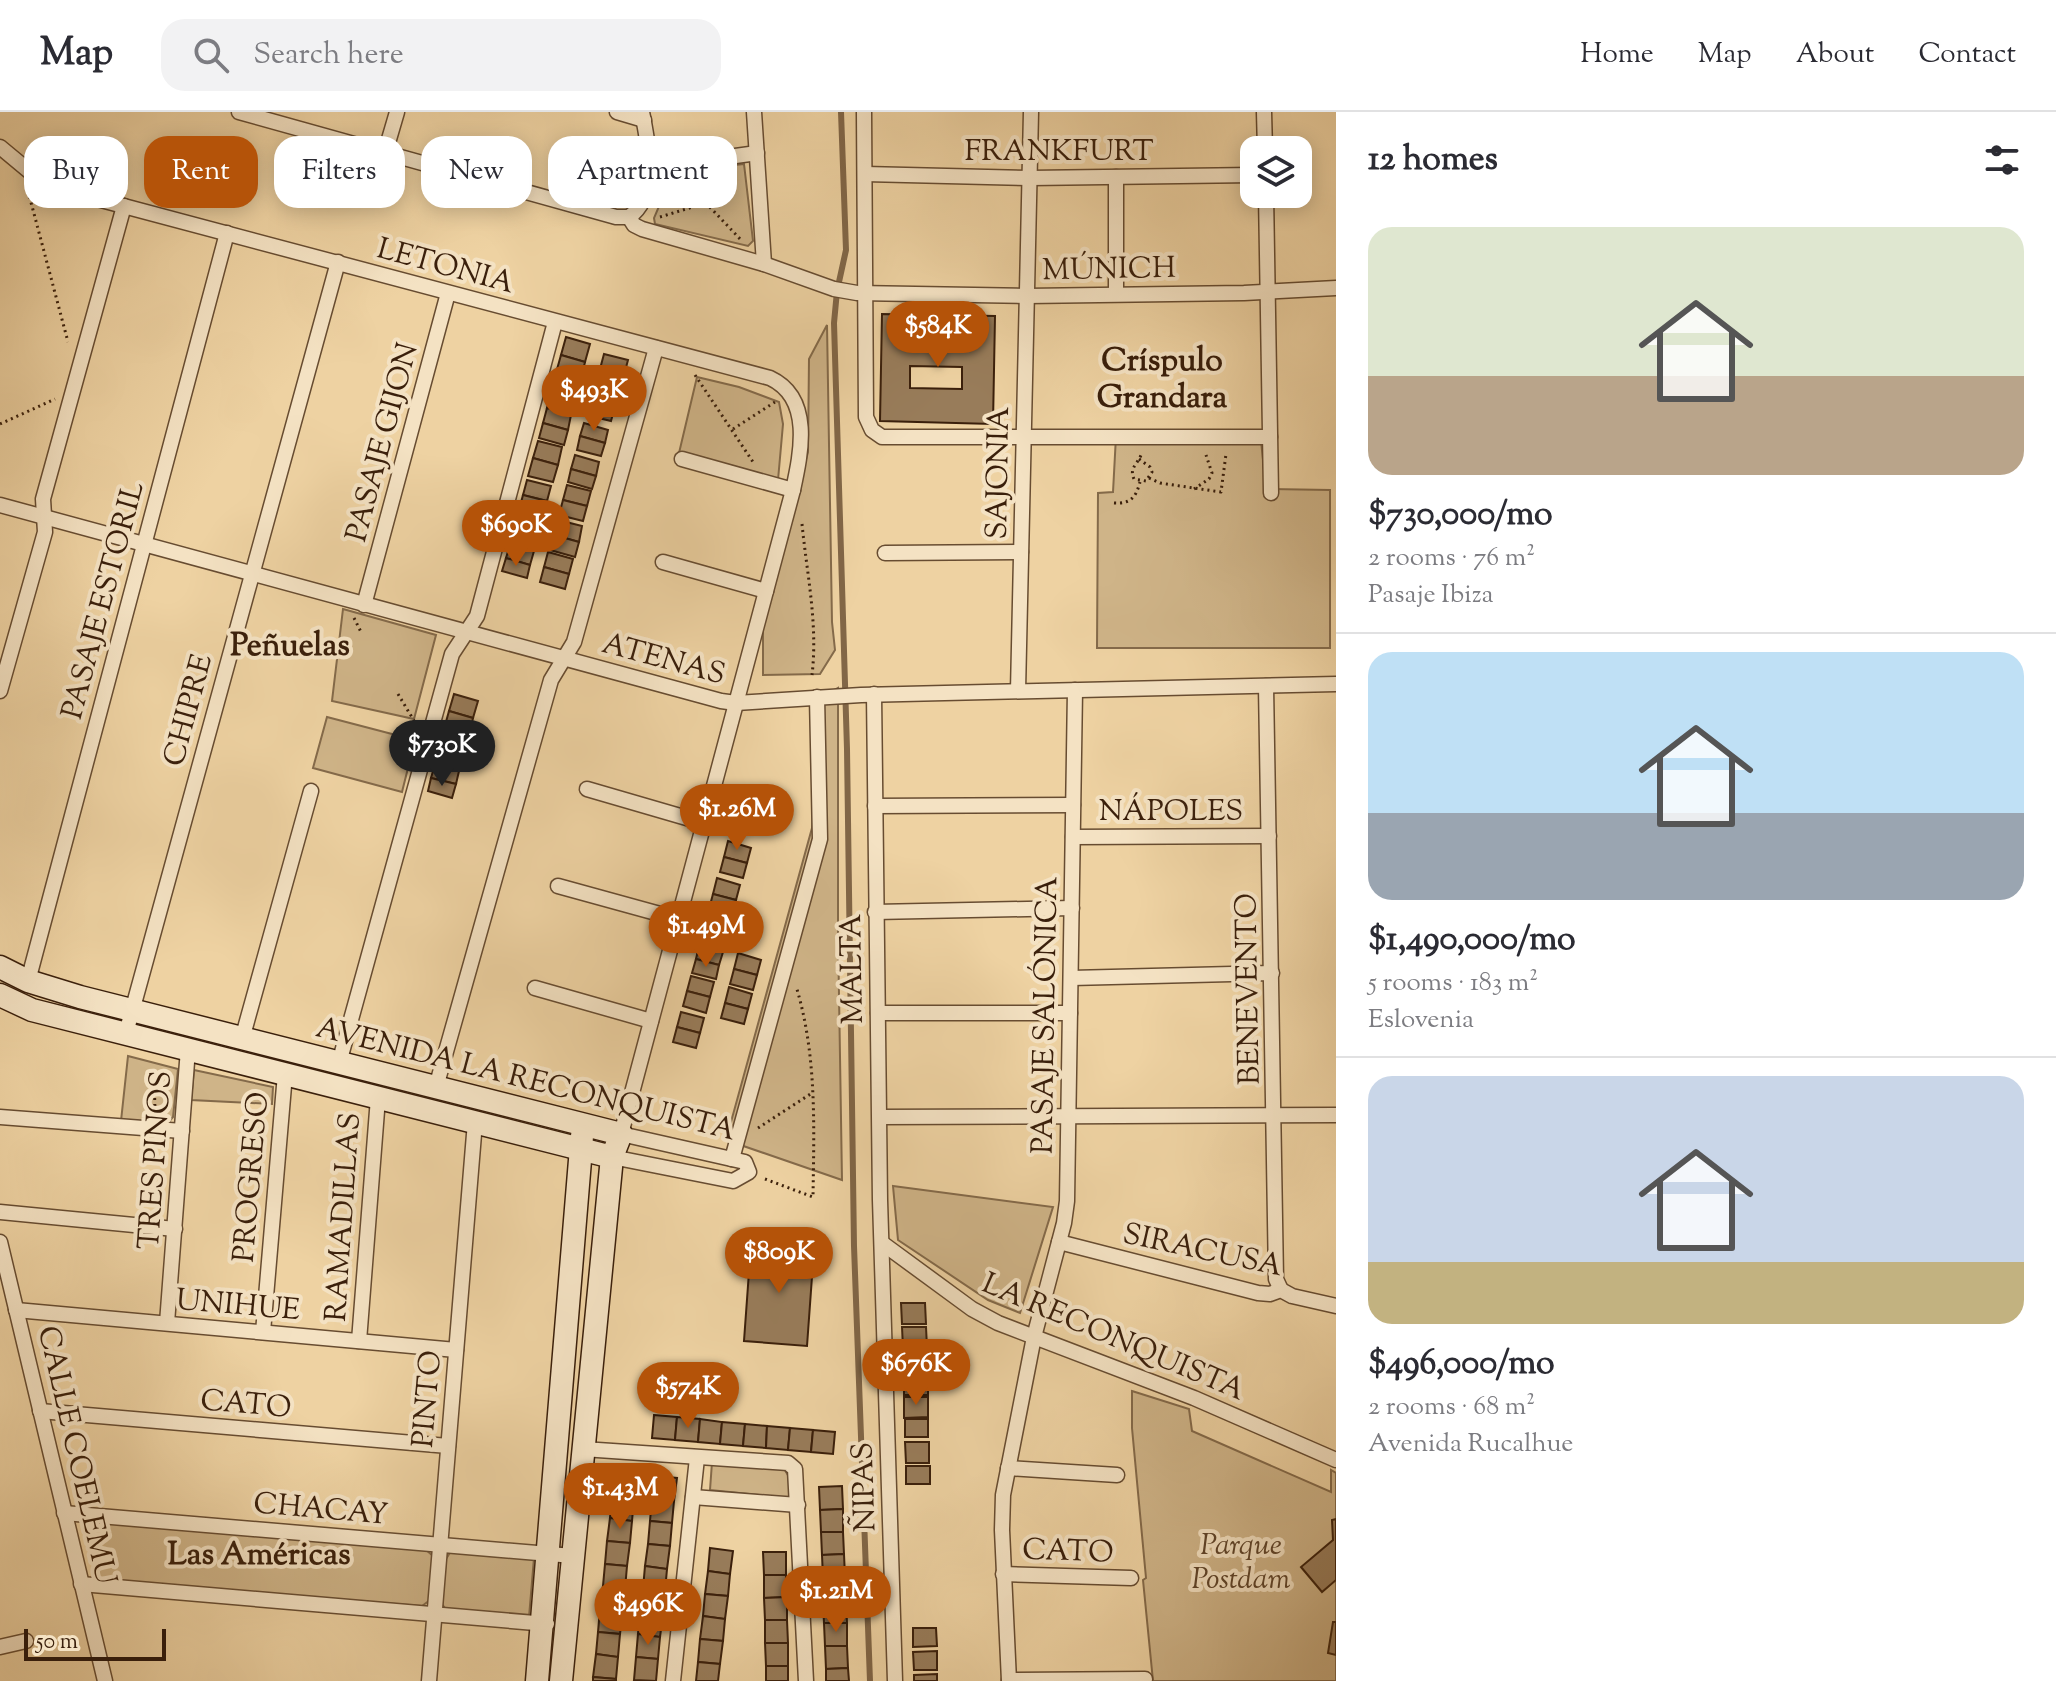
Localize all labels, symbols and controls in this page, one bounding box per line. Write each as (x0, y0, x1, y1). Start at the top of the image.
search box (161, 19, 721, 91)
text: Map (40, 28, 113, 82)
icon: search (189, 33, 233, 77)
text: Search here (253, 34, 404, 77)
text: Home (1580, 35, 1654, 75)
text: Map (1698, 35, 1752, 75)
text: About (1796, 35, 1874, 75)
text: Contact (1918, 35, 2016, 75)
street label: FRANKFURT (964, 131, 1154, 174)
chip: Buy (24, 136, 128, 208)
chip: Rent (144, 136, 258, 208)
chip: Filters (274, 136, 405, 208)
chip: New (421, 136, 532, 208)
chip: Apartment (548, 136, 737, 208)
map controls (1240, 136, 1312, 208)
button: layers (1240, 136, 1312, 208)
text: 12 homes (1368, 136, 1498, 185)
icon: filters (1980, 138, 2024, 182)
street label: LETONIA (372, 228, 519, 306)
street label: MÚNICH (1042, 248, 1177, 293)
icon: home (1624, 279, 1768, 423)
pin: $584K (882, 301, 994, 369)
text: $584K (904, 308, 972, 345)
street label: PASAJE GIJON (336, 338, 431, 547)
district label: Críspulo Grandara (1097, 339, 1228, 422)
pin: $493K (538, 365, 650, 433)
text: $493K (560, 372, 628, 409)
street label: SAJONIA (977, 406, 1022, 540)
street label: PASAJE ESTORIL (52, 477, 157, 724)
text: $730,000/mo (1368, 491, 1553, 540)
pin: $690K (460, 500, 572, 568)
text: $690K (480, 507, 552, 544)
text: 2 rooms · 76 m² (1368, 540, 1535, 577)
text: Pasaje Ibiza (1368, 577, 1493, 614)
street label: ATENAS (597, 623, 730, 698)
district label: Peñuelas (230, 624, 350, 670)
street label: CHIPRE (154, 650, 225, 771)
icon: home (1624, 704, 1768, 848)
pin: $730K (386, 720, 498, 788)
text: $730K (407, 727, 477, 764)
pin: $1.26M (672, 784, 802, 852)
text: $1.26M (698, 791, 776, 828)
street label: NÁPOLES (1099, 791, 1243, 834)
street label: PASAJE SALÓNICA (1023, 876, 1070, 1154)
street label: BENEVENTO (1226, 893, 1273, 1085)
pin: $1.49M (641, 901, 771, 969)
text: $1.49M (667, 908, 745, 945)
street label: MALTA (831, 913, 876, 1024)
text: $1,490,000/mo (1368, 916, 1576, 965)
text: 5 rooms · 183 m² (1368, 965, 1538, 1002)
text: Eslovenia (1368, 1002, 1474, 1039)
street label: AVENIDA LA RECONQUISTA (311, 1007, 740, 1153)
street label: TRES PINOS (129, 1069, 184, 1251)
street label: PROGRESO (224, 1090, 281, 1264)
street label: RAMADILLAS (316, 1111, 373, 1323)
icon: home (1624, 1128, 1768, 1272)
street label: SIRACUSA (1119, 1214, 1286, 1289)
pin: $809K (723, 1227, 835, 1295)
text: $809K (743, 1234, 815, 1271)
street label: LA RECONQUISTA (975, 1263, 1251, 1413)
street label: UNIHUE (174, 1280, 302, 1333)
street label: CALLE COELEMU (25, 1322, 126, 1589)
pin: $676K (860, 1339, 972, 1407)
text: $496,000/mo (1368, 1340, 1555, 1389)
text: $676K (880, 1346, 952, 1383)
street label: PINTO (403, 1349, 454, 1450)
pin: $574K (632, 1362, 744, 1430)
text: $574K (655, 1369, 721, 1406)
street label: CATO (198, 1380, 293, 1431)
text: 2 rooms · 68 m² (1368, 1389, 1535, 1426)
text: Avenida Rucalhue (1368, 1426, 1573, 1463)
street label: ÑIPAS (842, 1441, 889, 1533)
pin: $1.43M (555, 1463, 685, 1531)
text: $1.43M (582, 1470, 658, 1507)
street label: CHACAY (252, 1483, 390, 1538)
park label: Parque Postdam (1191, 1525, 1291, 1602)
street label: CATO (1022, 1529, 1114, 1576)
district label: Las Américas (167, 1533, 351, 1579)
pin: $1.21M (771, 1566, 901, 1634)
text: $1.21M (799, 1573, 873, 1610)
pin: $496K (592, 1579, 704, 1647)
text: $496K (612, 1586, 684, 1623)
scale bar (24, 1625, 166, 1661)
text: 50 m (36, 1627, 78, 1659)

